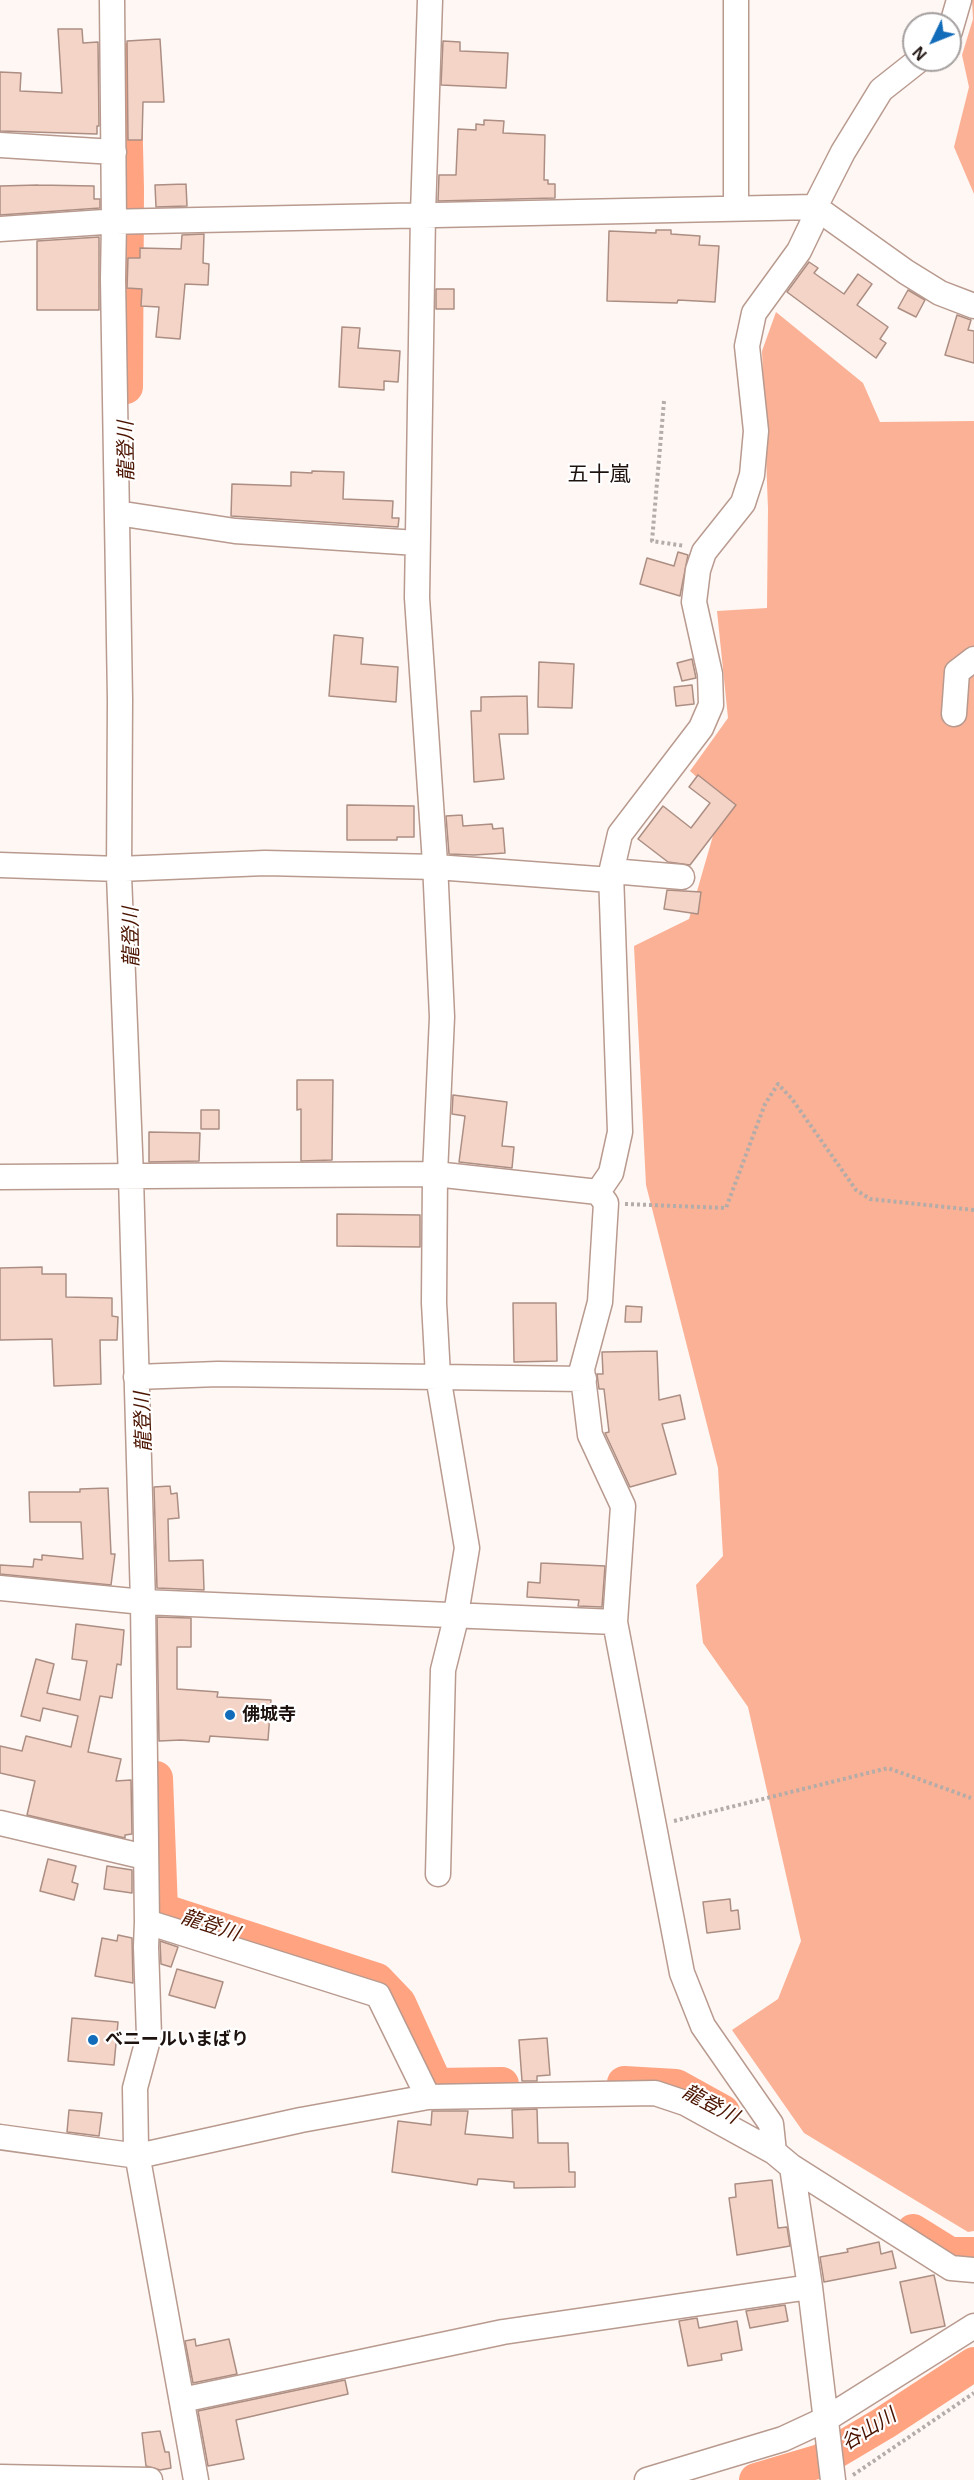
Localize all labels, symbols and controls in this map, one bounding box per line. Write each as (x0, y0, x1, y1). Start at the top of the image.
north arrow (902, 12, 962, 72)
text: N (910, 43, 930, 63)
water label: 龍登川 (114, 421, 140, 481)
district label: 五十嵐 (568, 462, 630, 488)
water label: 龍登川 (119, 907, 145, 967)
water label: 龍登川 (131, 1392, 157, 1452)
place label: 佛城寺 (242, 1704, 296, 1726)
marker: 佛城寺 (223, 1708, 237, 1722)
water label: 龍登川 (178, 1905, 242, 1947)
place label: べニールいまばり (105, 2029, 249, 2051)
marker: べニールいまばり (86, 2033, 100, 2047)
water label: 龍登川 (678, 2080, 742, 2130)
water label: 谷山川 (837, 2404, 901, 2456)

